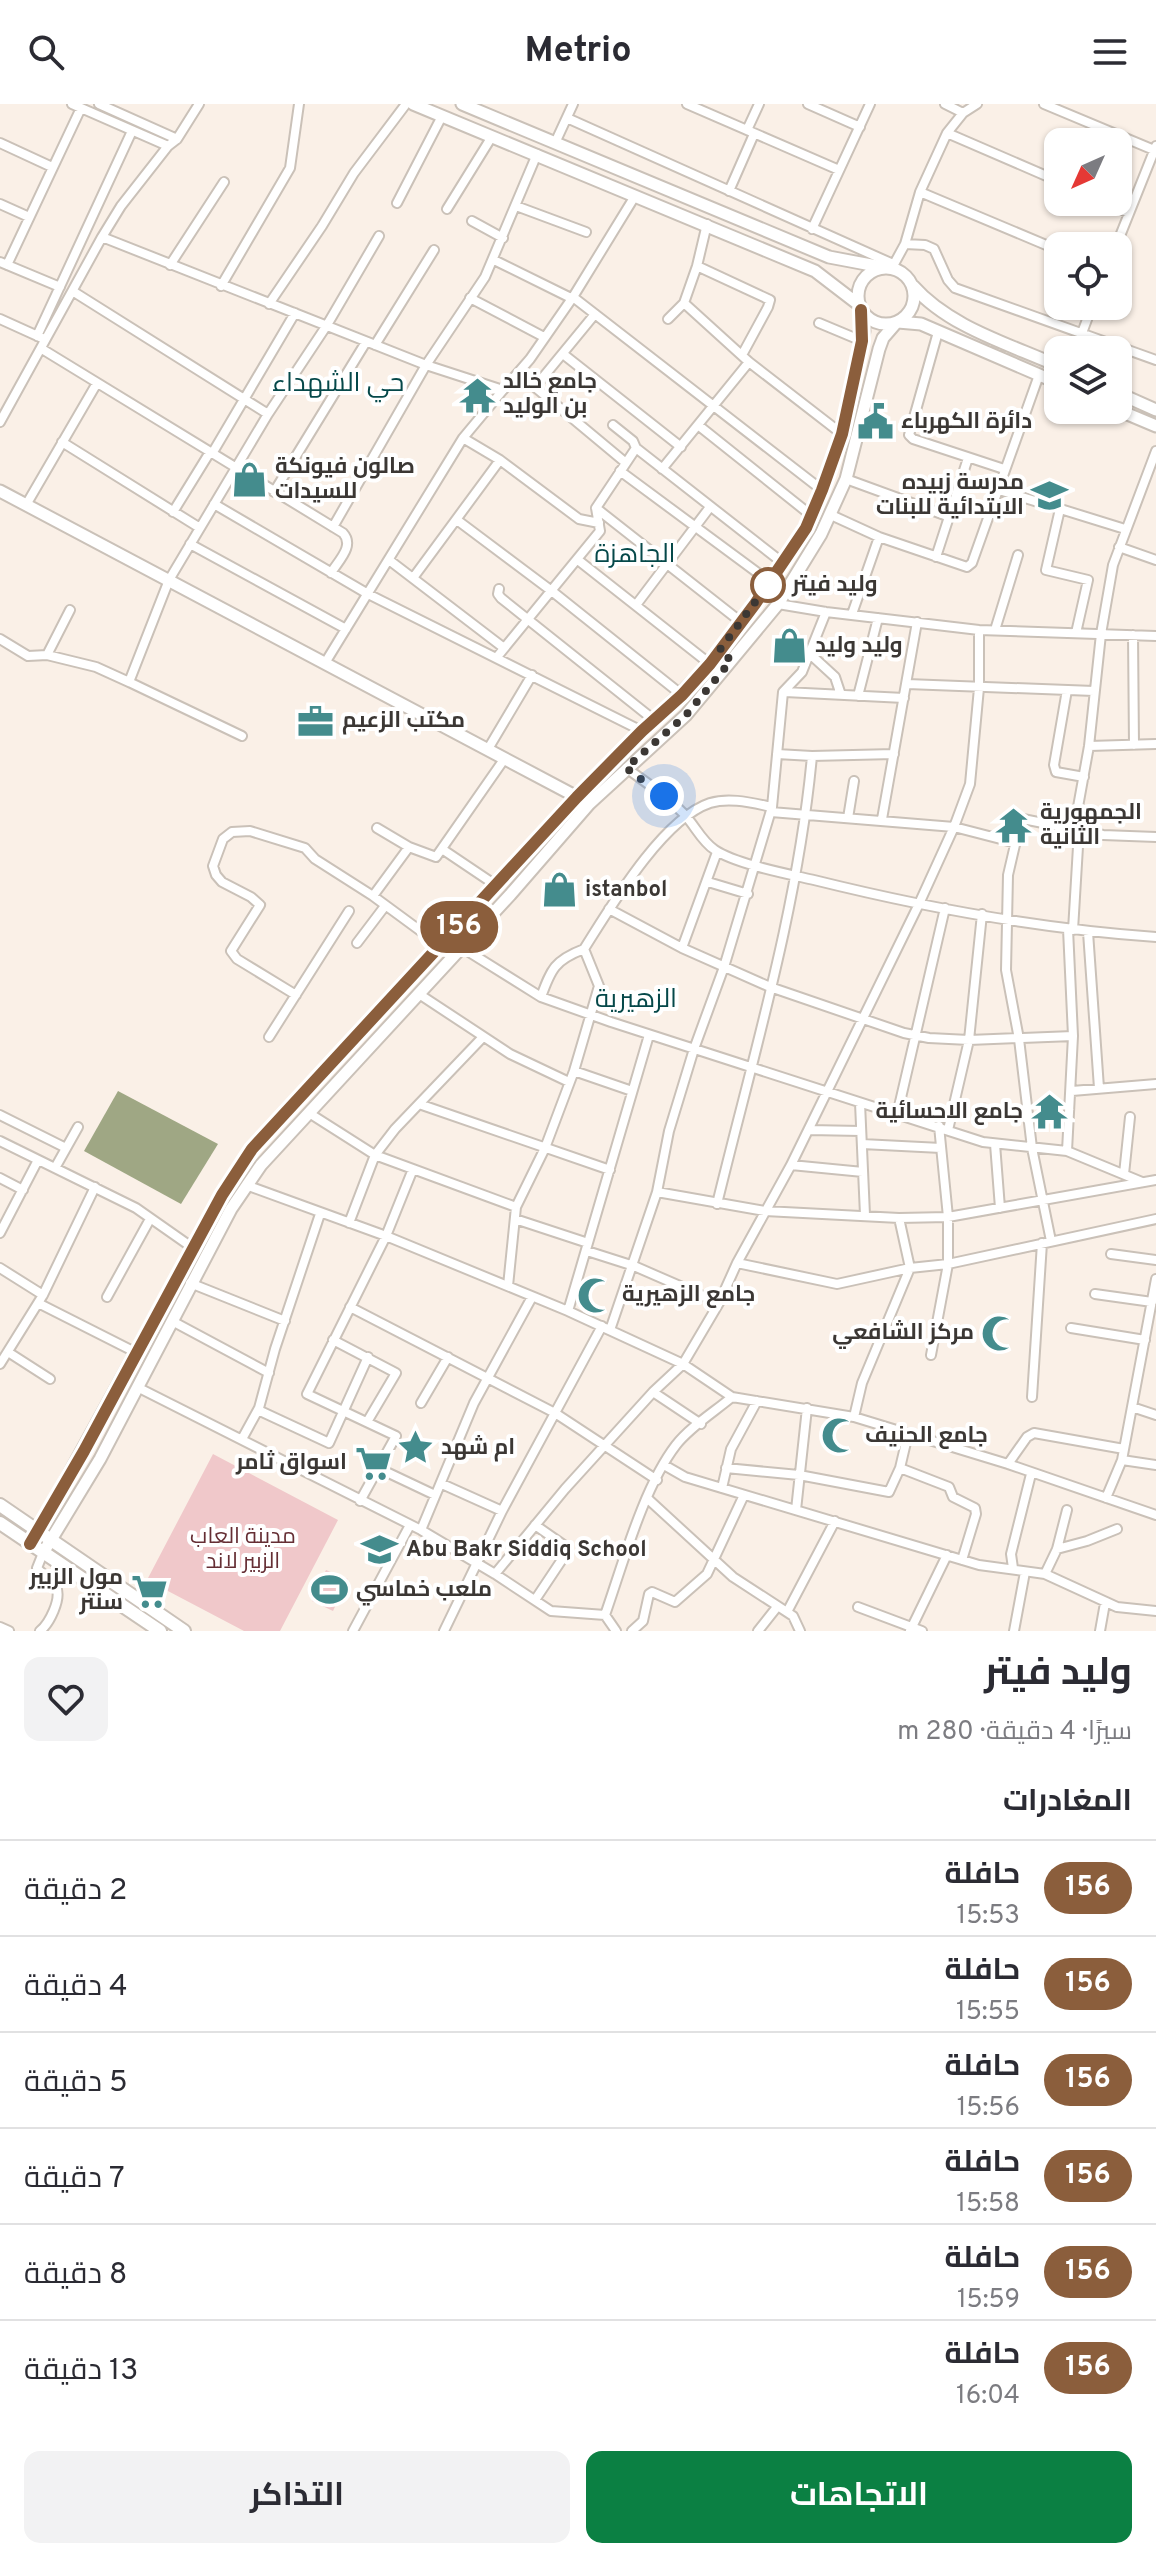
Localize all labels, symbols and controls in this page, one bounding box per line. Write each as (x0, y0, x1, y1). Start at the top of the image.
text: Metrio (524, 29, 632, 75)
icon: search (24, 30, 68, 74)
icon: menu (1088, 30, 1132, 74)
north arrow (1044, 128, 1132, 216)
map controls (1044, 128, 1132, 424)
button: locate (1044, 232, 1132, 320)
button: layers (1044, 336, 1132, 424)
district label: حي الشهداء (272, 368, 404, 403)
place label: جامع خالد بن الوليد (503, 369, 597, 421)
temple icon: جامع خالد بن الوليد (458, 376, 496, 414)
public building icon: دائرة الكهرباء (856, 403, 894, 441)
place label: دائرة الكهرباء (901, 409, 1032, 436)
place label: صالون فيونكة للسيدات (275, 454, 415, 506)
shop icon: صالون فيونكة للسيدات (230, 461, 268, 499)
place label: مدرسة زبيده الابتدائية للبنات (876, 470, 1024, 522)
school or university icon: مدرسة زبيده الابتدائية للبنات (1031, 477, 1069, 515)
district label: الجاهزة (594, 539, 676, 572)
marker: وليد فيتر (751, 568, 785, 602)
place label: وليد فيتر (791, 572, 878, 599)
shop icon: وليد وليد (770, 627, 808, 665)
place label: وليد وليد (815, 633, 903, 660)
office icon: مكتب الزعيم (297, 702, 335, 740)
place label: مكتب الزعيم (342, 708, 465, 735)
your location (644, 776, 684, 816)
place label: الجمهورية الثانية (1040, 800, 1142, 852)
temple icon: الجمهورية الثانية (995, 807, 1033, 845)
shop icon: istanbol (540, 871, 578, 909)
place label: istanbol (585, 877, 667, 904)
line badge: 156 (413, 901, 505, 953)
text: 156 (436, 909, 482, 945)
district label: الزهيرية (595, 984, 677, 1017)
temple icon: جامع الاحسائية (1030, 1093, 1068, 1131)
place label: جامع الاحسائية (876, 1099, 1023, 1126)
mosque icon: جامع الزهيرية (577, 1276, 615, 1314)
place label: جامع الزهيرية (622, 1282, 755, 1309)
mosque icon: مركز الشافعي (981, 1314, 1019, 1352)
place label: مركز الشافعي (832, 1320, 974, 1349)
mosque icon: جامع الحنيف (820, 1417, 858, 1455)
place label: جامع الحنيف (865, 1423, 988, 1450)
place icon: ام شهد (396, 1429, 434, 1467)
place label: ام شهد (441, 1435, 515, 1462)
supermarket icon: اسواق ثامر (354, 1444, 392, 1482)
place label: اسواق ثامر (235, 1450, 347, 1477)
park label: مدينة العاب الزبير لاند (190, 1524, 296, 1576)
school or university icon: Abu Bakr Siddiq School (361, 1531, 399, 1569)
place label: Abu Bakr Siddiq School (406, 1537, 647, 1564)
place label: مول الزبير سنتر (28, 1565, 123, 1617)
sports icon: ملعب خماسي (311, 1571, 349, 1609)
supermarket icon: مول الزبير سنتر (130, 1572, 168, 1610)
place label: ملعب خماسي (356, 1577, 492, 1606)
text: وليد فيتر (984, 1650, 1132, 1699)
button: heart (24, 1657, 108, 1741)
text: سيرًا · 4 دقيقة · 280 m (897, 1716, 1132, 1749)
text: المغادرات (1003, 1784, 1132, 1821)
text: حافلة (945, 1857, 1020, 1894)
text: 156 (1065, 1870, 1111, 1906)
text: 2 دقيقة (24, 1873, 127, 1910)
text: 15:53 (957, 1900, 1020, 1933)
text: حافلة (945, 1953, 1020, 1990)
text: 156 (1065, 1966, 1111, 2002)
text: 4 دقيقة (24, 1969, 128, 2006)
text: 15:55 (956, 1996, 1020, 2029)
text: حافلة (945, 2049, 1020, 2086)
text: 156 (1065, 2062, 1111, 2098)
text: 5 دقيقة (24, 2065, 128, 2102)
text: 15:56 (957, 2092, 1020, 2125)
text: حافلة (945, 2145, 1020, 2182)
text: 156 (1065, 2158, 1111, 2194)
text: 7 دقيقة (24, 2161, 125, 2198)
text: 15:58 (956, 2188, 1020, 2221)
text: حافلة (945, 2241, 1020, 2278)
text: 156 (1065, 2254, 1111, 2290)
text: 8 دقيقة (24, 2257, 127, 2294)
text: 15:59 (957, 2284, 1020, 2317)
text: حافلة (945, 2337, 1020, 2374)
text: 156 (1065, 2350, 1111, 2386)
text: 13 دقيقة (24, 2353, 138, 2390)
text: 16:04 (956, 2380, 1020, 2413)
button: التذاكر (24, 2451, 570, 2543)
button: الاتجاهات (586, 2451, 1132, 2543)

